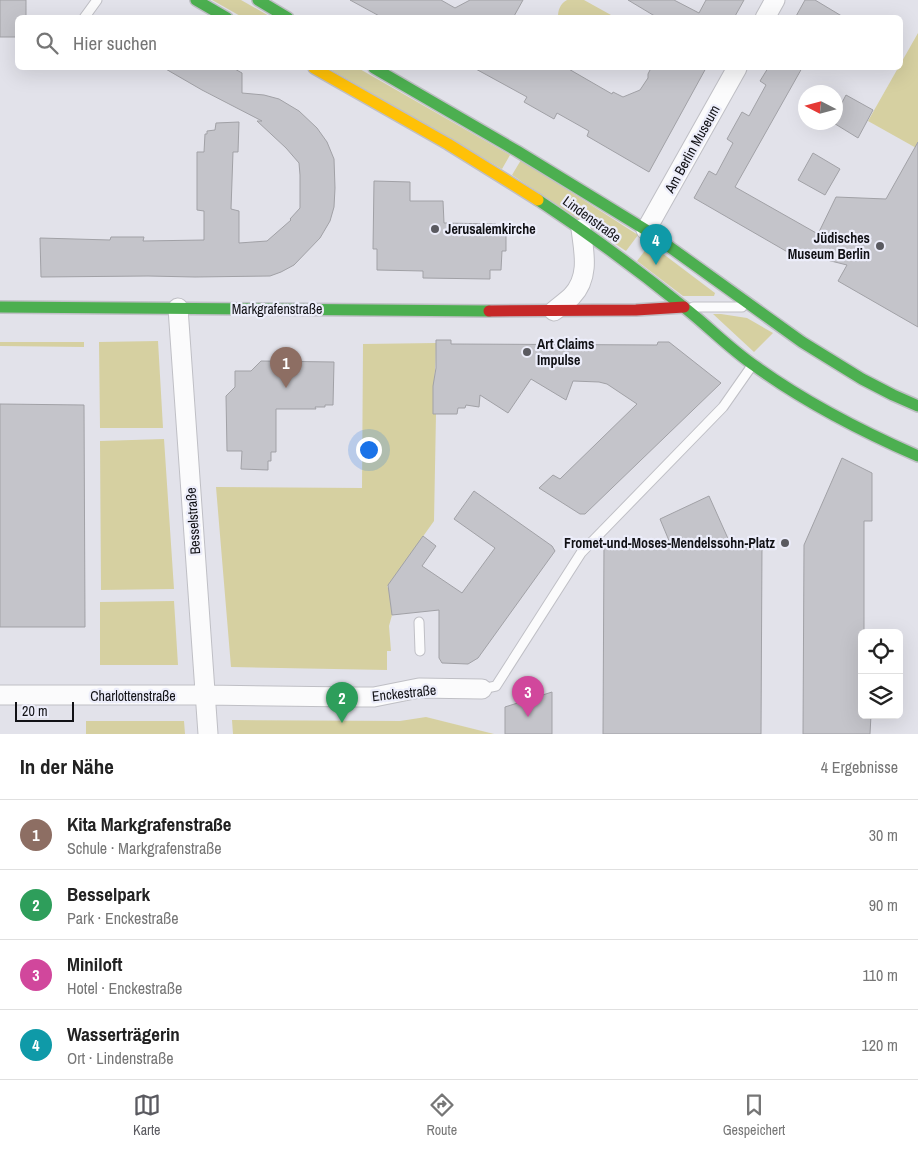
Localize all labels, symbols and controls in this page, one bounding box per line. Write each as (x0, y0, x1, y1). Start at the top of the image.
search box (15, 15, 903, 70)
icon: search (33, 29, 61, 57)
text: Hier suchen (73, 30, 157, 56)
north arrow (798, 85, 843, 130)
street label: Am Berlin Museum (660, 102, 724, 197)
street label: Lindenstraße (559, 192, 625, 246)
place label: Jerusalemkirche (445, 220, 536, 238)
marker: Jerusalemkirche (429, 223, 441, 235)
pin: 4 (640, 224, 672, 265)
place label: Jüdisches Museum Berlin (788, 229, 870, 263)
marker: Jüdisches Museum Berlin (874, 240, 886, 252)
street label: Markgrafenstraße (232, 300, 322, 318)
place label: Art Claims Impulse (537, 335, 594, 369)
marker: Art Claims Impulse (521, 346, 533, 358)
pin: 1 (270, 347, 302, 388)
your location (356, 437, 382, 463)
street label: Besselstraße (182, 487, 204, 555)
place label: Fromet-und-Moses-Mendelssohn-Platz (564, 534, 775, 552)
marker: Fromet-und-Moses-Mendelssohn-Platz (779, 537, 791, 549)
map controls (858, 629, 903, 719)
button: locate (858, 629, 903, 674)
button: layers (858, 674, 903, 719)
pin: 3 (512, 676, 544, 717)
street label: Enckestraße (371, 681, 437, 705)
pin: 2 (326, 682, 358, 723)
street label: Charlottenstraße (90, 687, 176, 705)
scale bar (15, 699, 74, 722)
text: 20 m (22, 702, 48, 720)
text: In der Nähe (20, 752, 114, 781)
text: 4 Ergebnisse (821, 756, 898, 778)
text: Kita Markgrafenstraße (67, 811, 232, 837)
text: 1 (32, 824, 40, 846)
text: 30 m (869, 824, 898, 846)
text: Schule · Markgrafenstraße (67, 837, 222, 859)
text: Besselpark (67, 881, 150, 907)
text: 2 (32, 894, 40, 916)
text: 90 m (869, 894, 898, 916)
text: Park · Enckestraße (67, 907, 179, 929)
text: Miniloft (67, 951, 122, 977)
text: 3 (32, 964, 40, 986)
text: 110 m (862, 964, 898, 986)
text: Hotel · Enckestraße (67, 977, 182, 999)
text: Wasserträgerin (67, 1021, 180, 1047)
text: 4 (32, 1034, 40, 1056)
text: 120 m (862, 1034, 898, 1056)
text: Ort · Lindenstraße (67, 1047, 173, 1069)
tab: Karte (133, 1091, 161, 1139)
tab: Route (426, 1091, 457, 1139)
tab: Gespeichert (723, 1091, 785, 1139)

